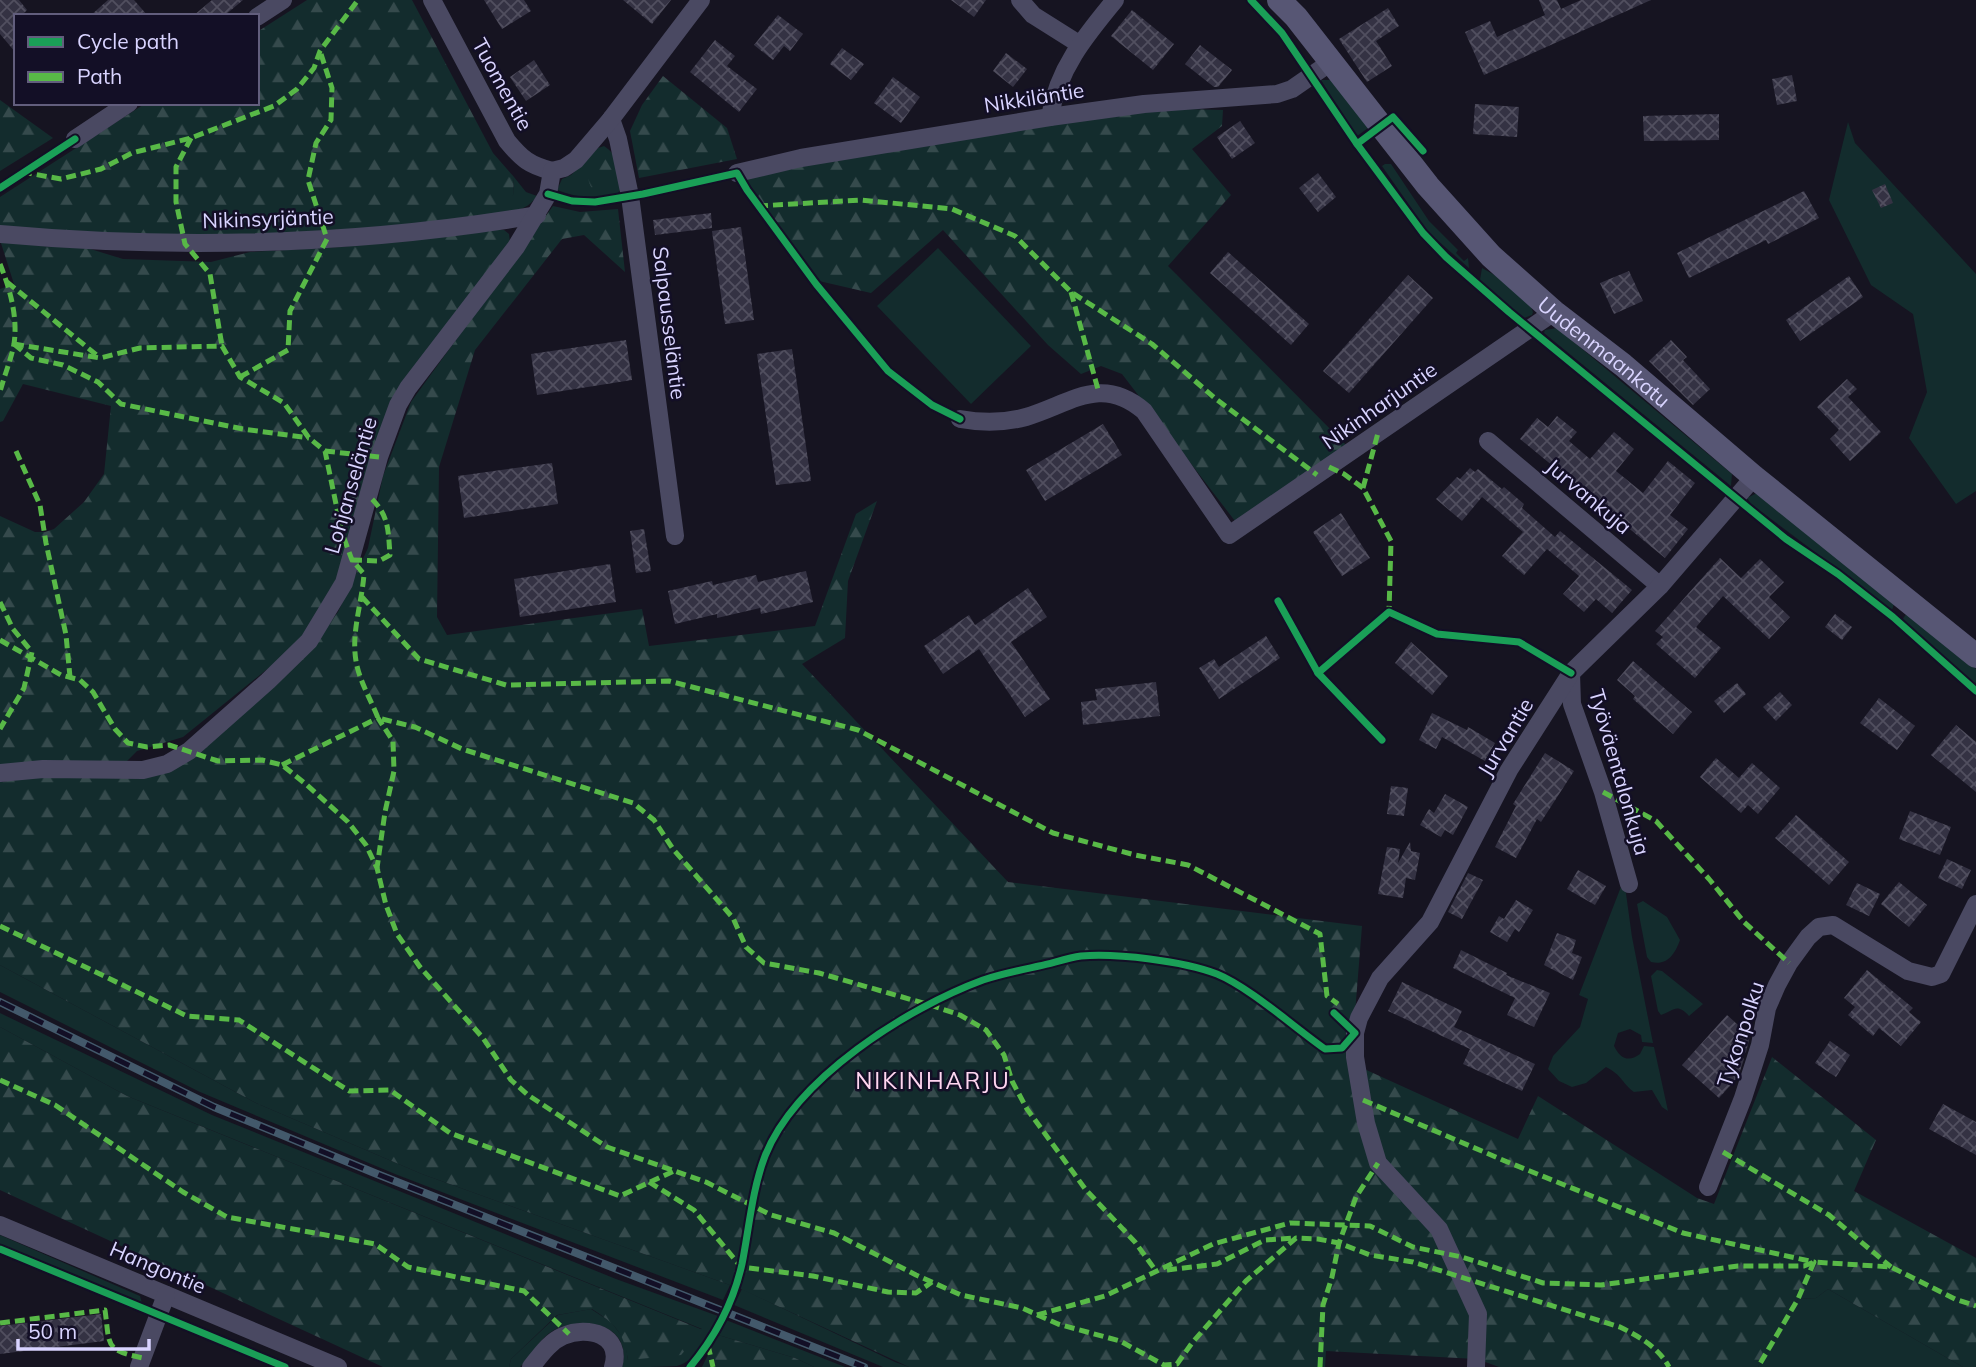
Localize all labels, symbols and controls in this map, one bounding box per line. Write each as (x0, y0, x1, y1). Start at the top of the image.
legend (14, 14, 259, 105)
text: Cycle path (77, 28, 179, 54)
street label: Tuomentie (467, 33, 539, 135)
text: Path (77, 63, 122, 89)
street label: Nikkiläntie (982, 76, 1086, 118)
street label: Nikinsyrjäntie (202, 203, 334, 233)
street label: Salpausseläntie (648, 245, 692, 401)
street label: Uudenmaankatu (1532, 291, 1676, 413)
street label: Nikinharjuntie (1316, 356, 1442, 454)
street label: Lohjanseläntie (318, 414, 382, 556)
street label: Jurvankuja (1541, 453, 1637, 539)
street label: Työväentalonkuja (1584, 686, 1656, 858)
street label: Jurvantie (1471, 693, 1539, 781)
street label: Tykonpolku (1711, 978, 1769, 1090)
district label: NIKINHARJU (855, 1066, 1011, 1095)
street label: Hangontie (106, 1235, 210, 1299)
scale bar (18, 1308, 149, 1352)
text: 50 m (28, 1318, 77, 1344)

